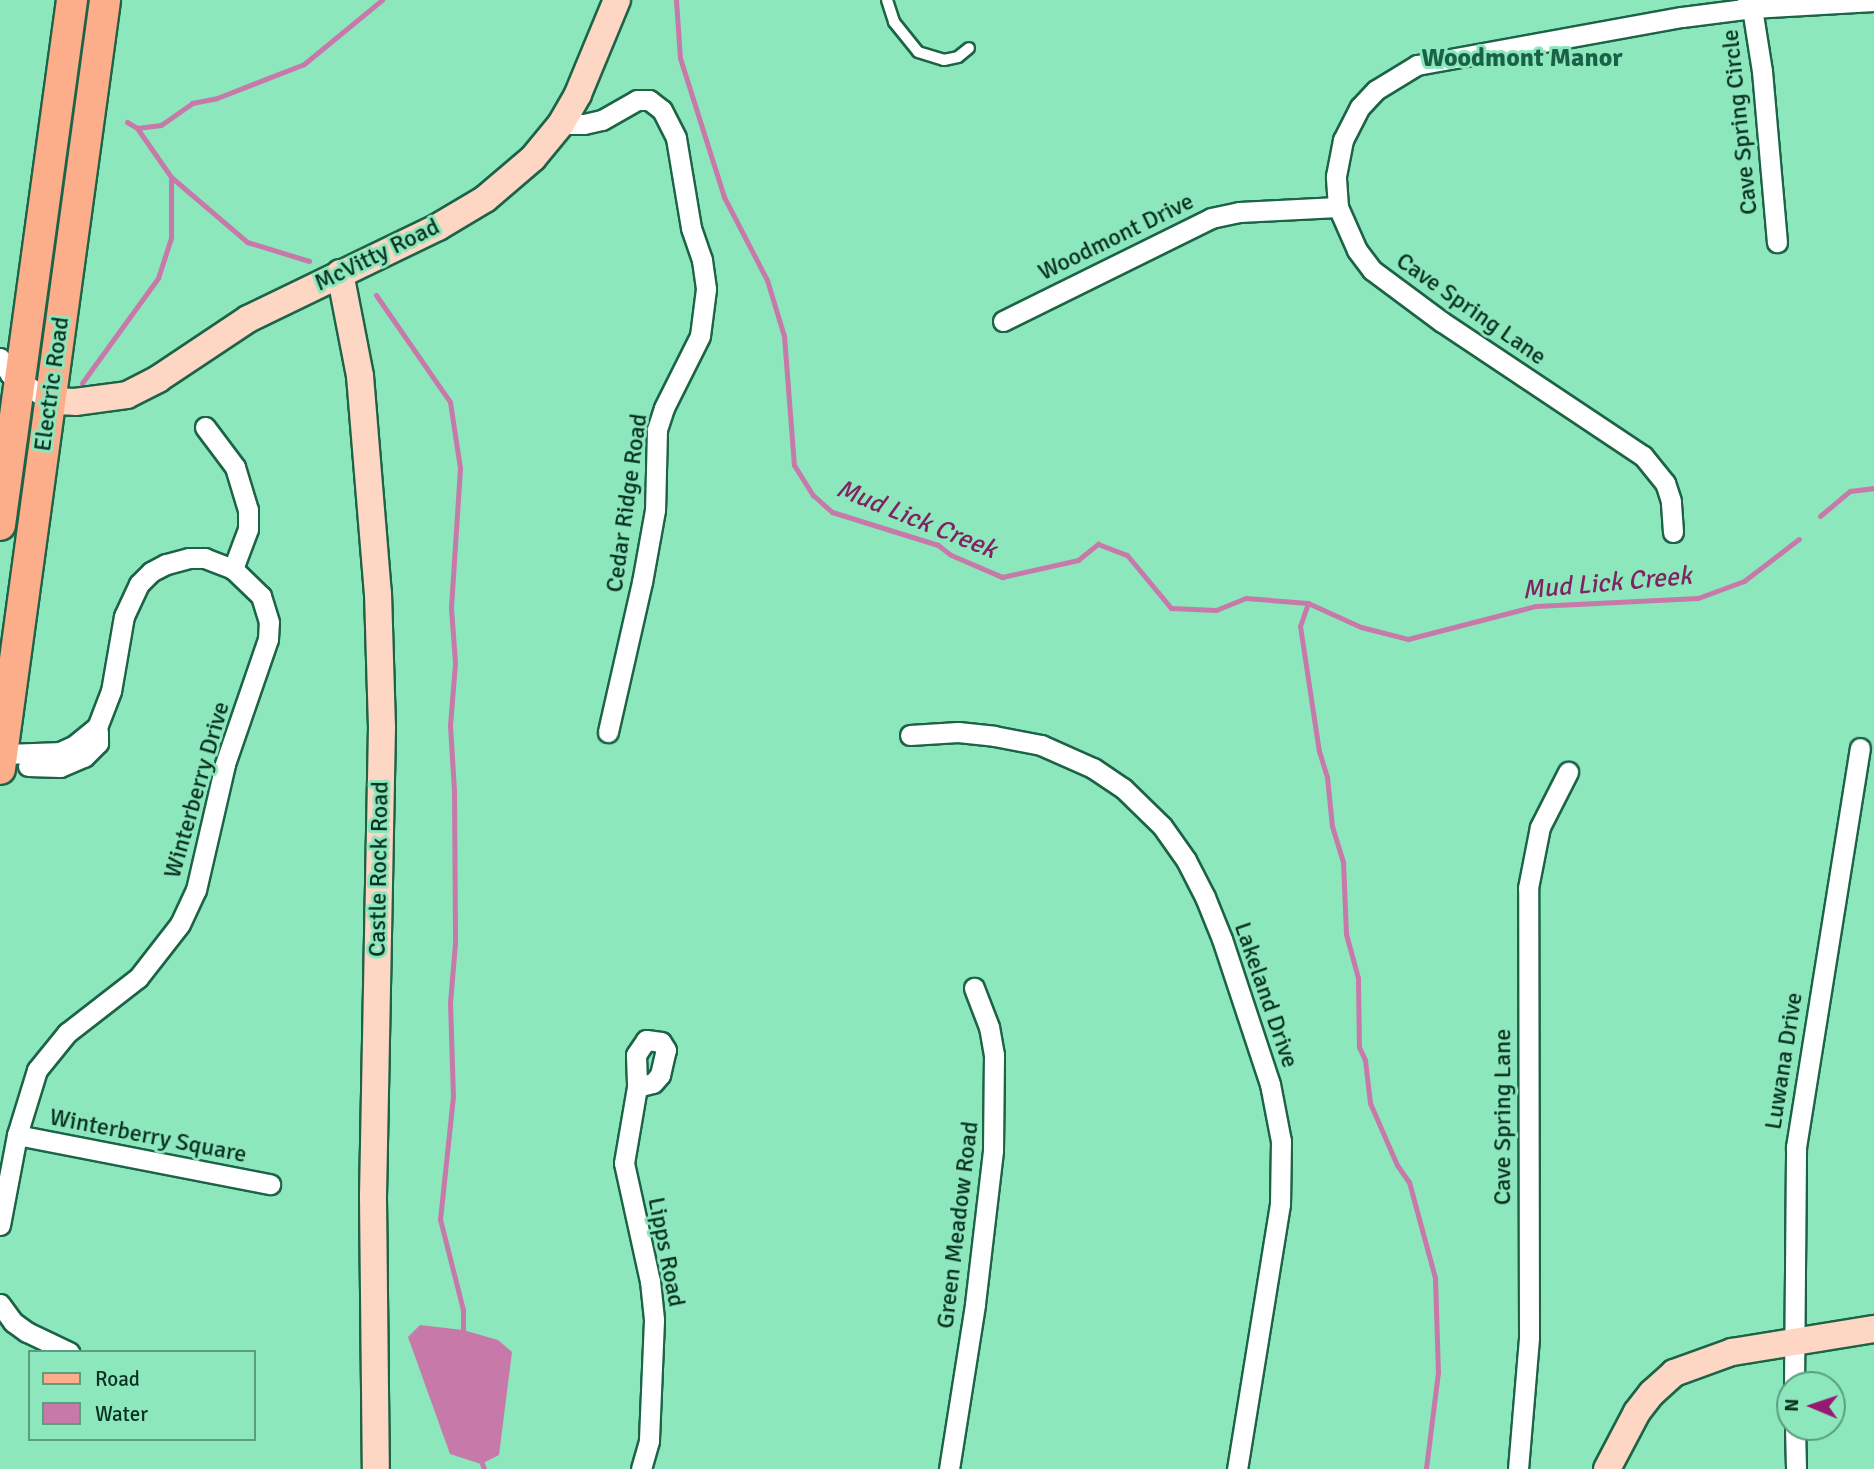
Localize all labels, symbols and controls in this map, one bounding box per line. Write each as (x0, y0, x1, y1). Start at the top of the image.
street label: Cave Spring Circle (1716, 28, 1764, 216)
district label: Woodmont Manor (1421, 43, 1623, 75)
street label: Woodmont Drive (1034, 187, 1198, 287)
street label: McVitty Road (310, 212, 444, 298)
street label: Cave Spring Lane (1390, 247, 1552, 371)
street label: Electric Road (28, 315, 76, 453)
street label: Cedar Ridge Road (600, 412, 654, 594)
water label: Mud Lick Creek (831, 474, 1001, 566)
water label: Mud Lick Creek (1521, 561, 1693, 607)
street label: Winterberry Drive (158, 698, 236, 882)
street label: Castle Rock Road (363, 781, 395, 957)
street label: Lakeland Drive (1228, 918, 1304, 1072)
street label: Luwana Drive (1759, 990, 1809, 1132)
street label: Cave Spring Lane (1489, 1029, 1517, 1205)
street label: Winterberry Square (47, 1103, 249, 1169)
street label: Green Meadow Road (931, 1120, 985, 1330)
street label: Lipps Road (641, 1195, 691, 1309)
legend (28, 1350, 256, 1441)
text: Road (95, 1366, 140, 1392)
north arrow (1776, 1371, 1846, 1441)
text: N (1780, 1398, 1804, 1412)
text: Water (95, 1401, 148, 1427)

